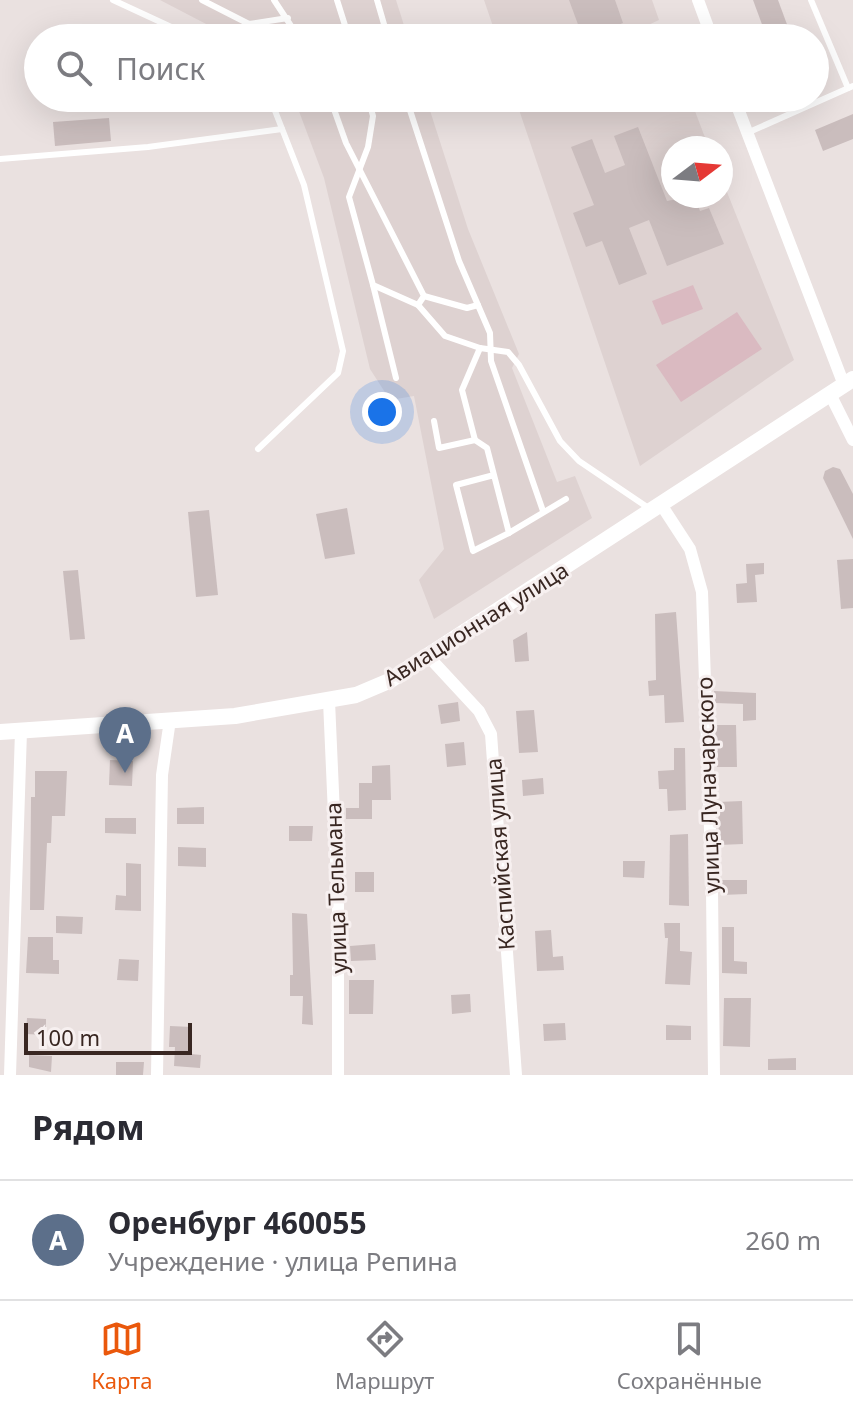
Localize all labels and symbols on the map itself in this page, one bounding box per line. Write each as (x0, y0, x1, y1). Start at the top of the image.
north arrow (661, 136, 733, 208)
your location (362, 392, 402, 432)
street label: Авиационная улица (377, 554, 574, 692)
street label: улица Луначарского (688, 676, 726, 894)
pin: A (99, 707, 151, 773)
street label: Каспийская улица (477, 757, 521, 951)
street label: улица Тельмана (317, 802, 353, 974)
scale bar (24, 1019, 192, 1055)

